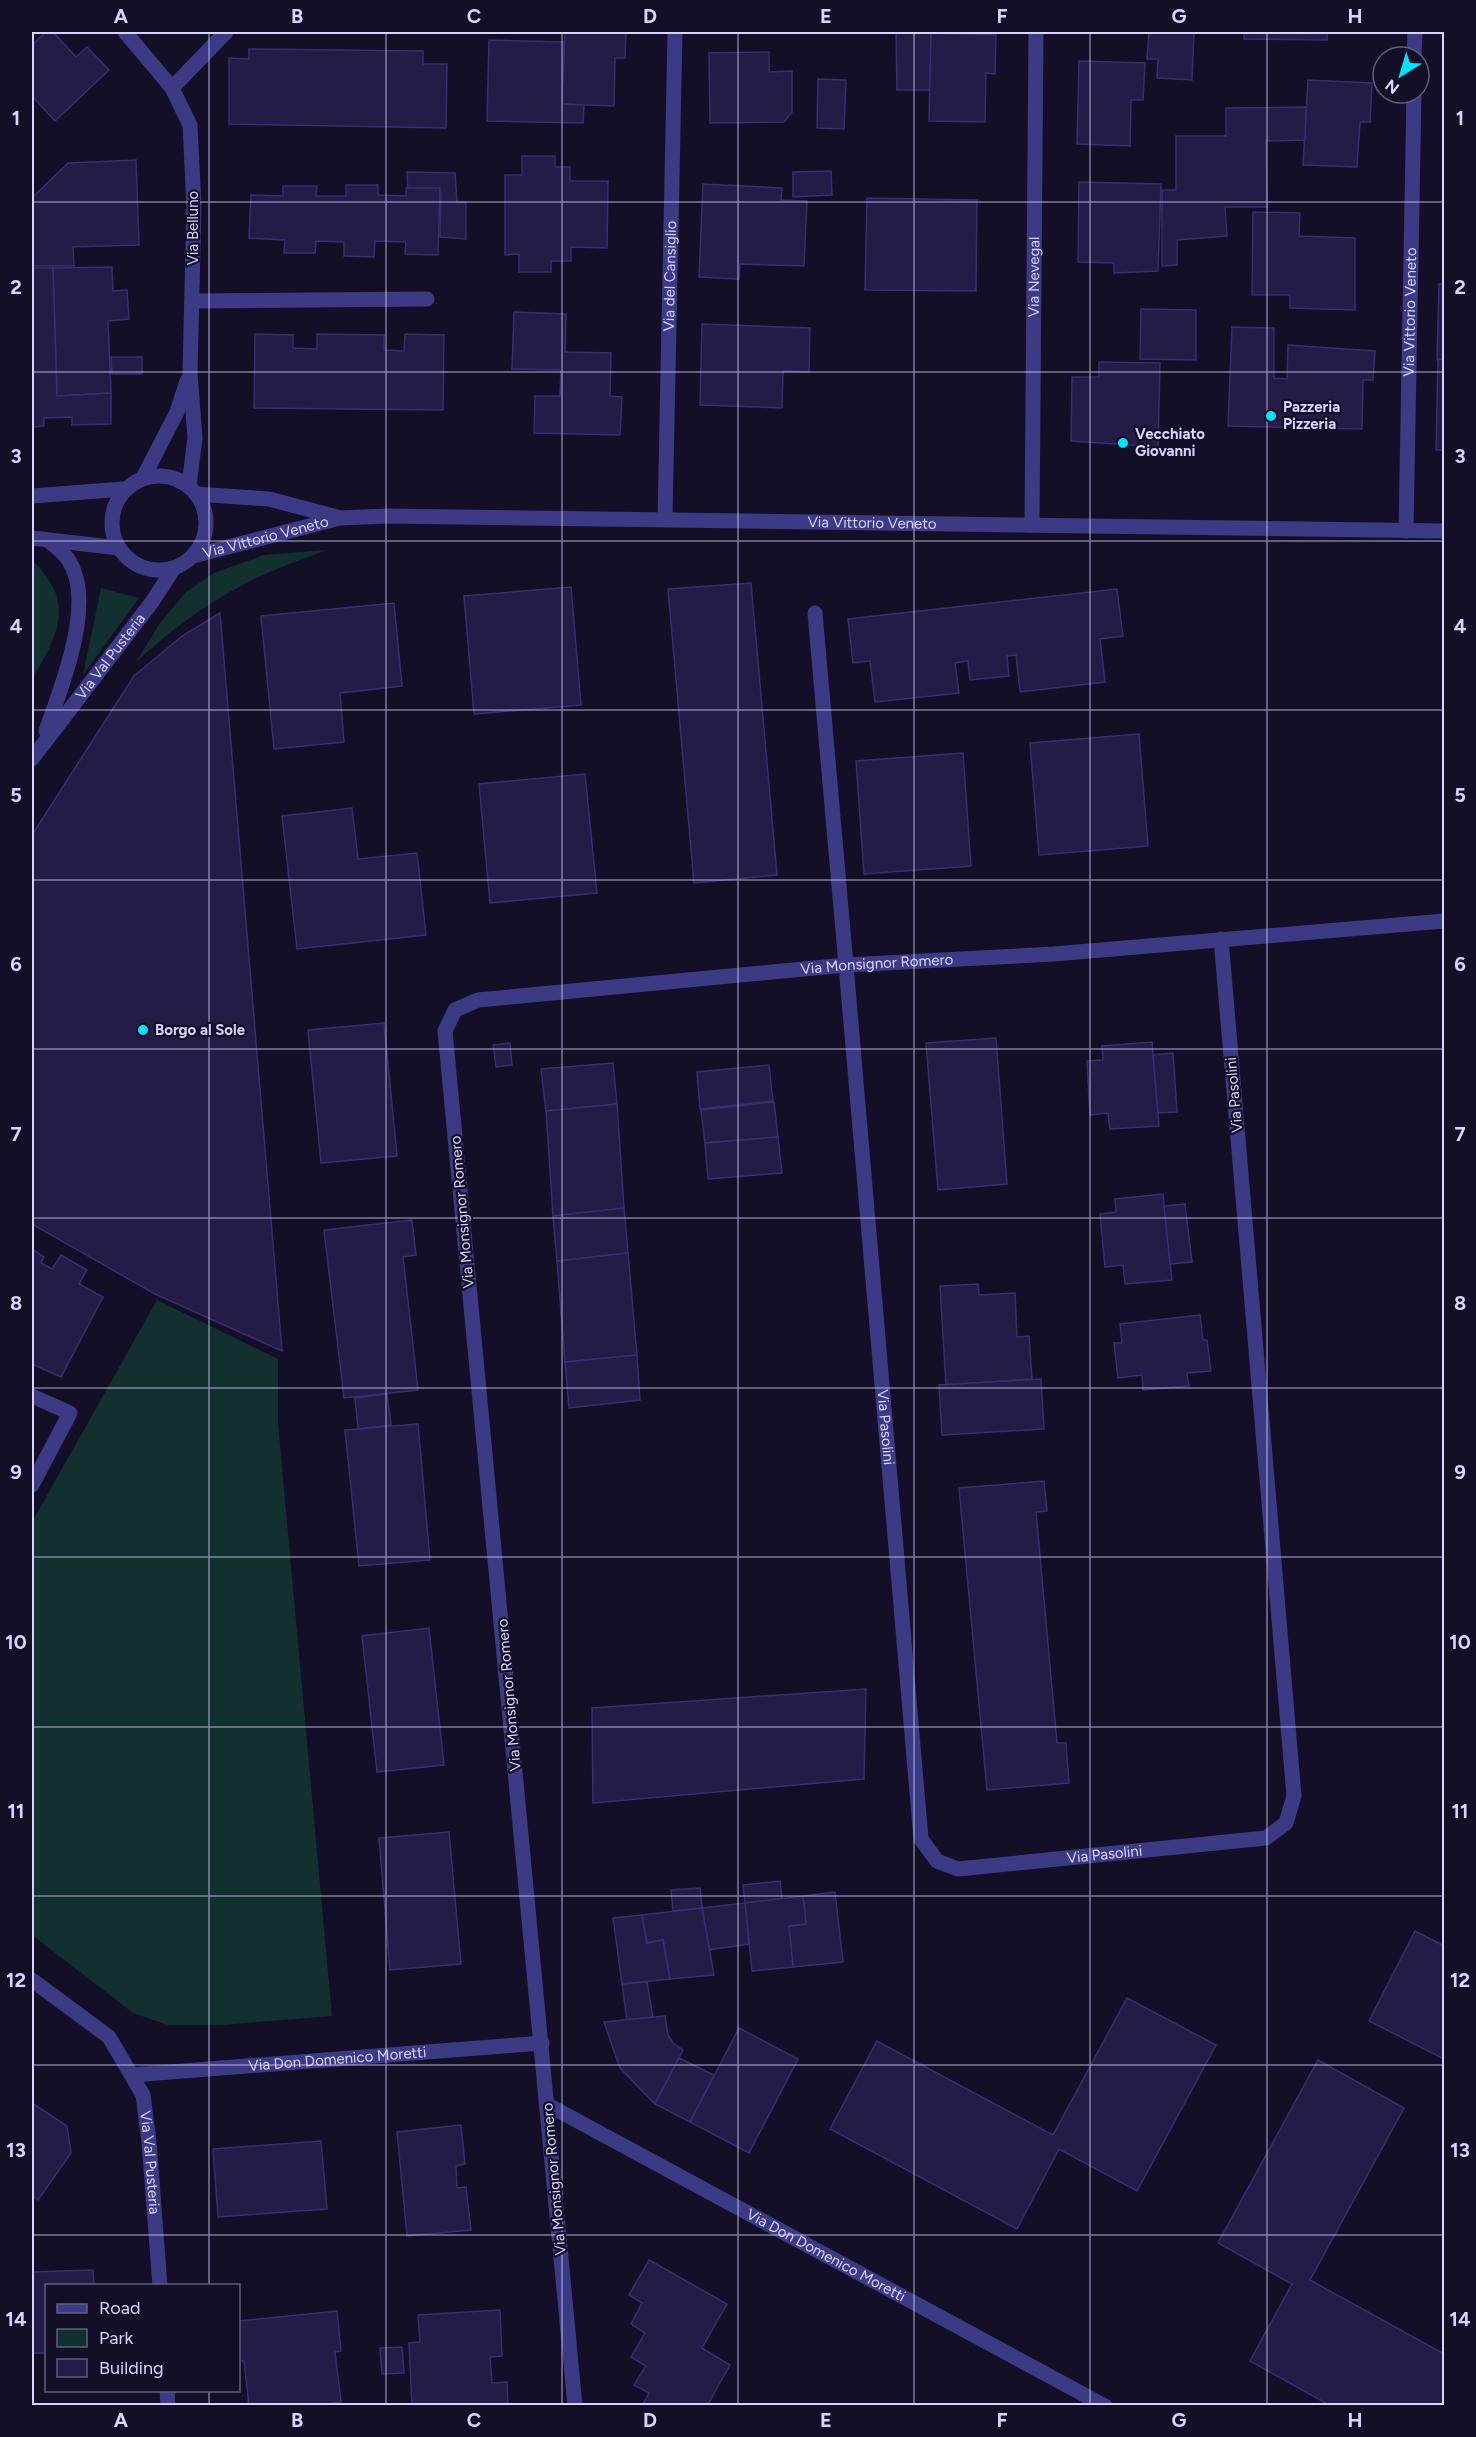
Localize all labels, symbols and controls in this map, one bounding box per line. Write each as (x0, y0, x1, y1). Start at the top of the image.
text: A (114, 4, 129, 28)
text: B (291, 4, 303, 28)
text: C (467, 4, 481, 28)
text: D (643, 4, 657, 28)
text: E (820, 4, 832, 28)
text: F (996, 4, 1008, 28)
text: G (1172, 4, 1187, 28)
text: H (1348, 4, 1363, 28)
north arrow (1371, 45, 1431, 105)
text: N (1382, 75, 1403, 98)
text: 1 (12, 106, 20, 130)
text: 1 (1456, 106, 1464, 130)
street label: Via Belluno (184, 190, 202, 265)
street label: Via del Cansiglio (660, 220, 680, 332)
street label: Via Nevegal (1025, 237, 1043, 317)
street label: Via Vittorio Veneto (1400, 247, 1420, 377)
text: 2 (10, 275, 22, 299)
text: 2 (1454, 275, 1466, 299)
place label: Pazzeria Pizzeria (1283, 398, 1340, 433)
marker: Pazzeria Pizzeria (1264, 409, 1278, 423)
place label: Vecchiato Giovanni (1135, 425, 1205, 460)
marker: Vecchiato Giovanni (1116, 436, 1130, 450)
text: 3 (10, 444, 22, 468)
text: 3 (1454, 444, 1466, 468)
street label: Via Vittorio Veneto (201, 512, 331, 562)
street label: Via Vittorio Veneto (807, 513, 937, 533)
street label: Via Val Pusteria (72, 610, 149, 703)
text: 4 (10, 614, 23, 638)
text: 4 (1454, 614, 1467, 638)
text: 5 (10, 783, 22, 807)
text: 5 (1454, 783, 1466, 807)
street label: Via Monsignor Romero (800, 950, 954, 978)
text: 6 (10, 952, 22, 976)
text: 6 (1454, 952, 1466, 976)
place label: Borgo al Sole (155, 1021, 246, 1039)
marker: Borgo al Sole (136, 1023, 150, 1037)
street label: Via Pasolini (1222, 1056, 1246, 1134)
text: 7 (10, 1122, 22, 1146)
text: 7 (1454, 1122, 1466, 1146)
street label: Via Monsignor Romero (446, 1135, 478, 1289)
text: 8 (10, 1291, 22, 1315)
text: 8 (1454, 1291, 1466, 1315)
street label: Via Pasolini (873, 1389, 898, 1466)
text: 9 (10, 1460, 22, 1484)
text: 9 (1454, 1460, 1466, 1484)
street label: Via Monsignor Romero (493, 1618, 525, 1772)
text: 10 (5, 1630, 27, 1654)
text: 10 (1449, 1630, 1471, 1654)
text: 11 (8, 1799, 24, 1823)
text: 11 (1452, 1799, 1468, 1823)
street label: Via Pasolini (1066, 1842, 1143, 1867)
text: 12 (6, 1968, 26, 1992)
text: 12 (1450, 1968, 1470, 1992)
street label: Via Don Domenico Moretti (248, 2043, 427, 2075)
street label: Via Monsignor Romero (538, 2102, 570, 2256)
street label: Via Val Pusteria (136, 2110, 163, 2215)
text: 13 (6, 2138, 26, 2162)
text: 13 (1450, 2138, 1470, 2162)
street label: Via Don Domenico Moretti (743, 2205, 909, 2306)
legend (45, 2284, 240, 2392)
text: Road (99, 2297, 140, 2319)
text: 14 (5, 2307, 27, 2331)
text: 14 (1449, 2307, 1471, 2331)
text: Park (99, 2327, 134, 2349)
text: Building (99, 2357, 164, 2379)
text: A (114, 2408, 129, 2432)
text: B (291, 2408, 303, 2432)
text: C (467, 2408, 481, 2432)
text: D (643, 2408, 657, 2432)
text: E (820, 2408, 832, 2432)
text: F (996, 2408, 1008, 2432)
text: G (1172, 2408, 1187, 2432)
text: H (1348, 2408, 1363, 2432)

